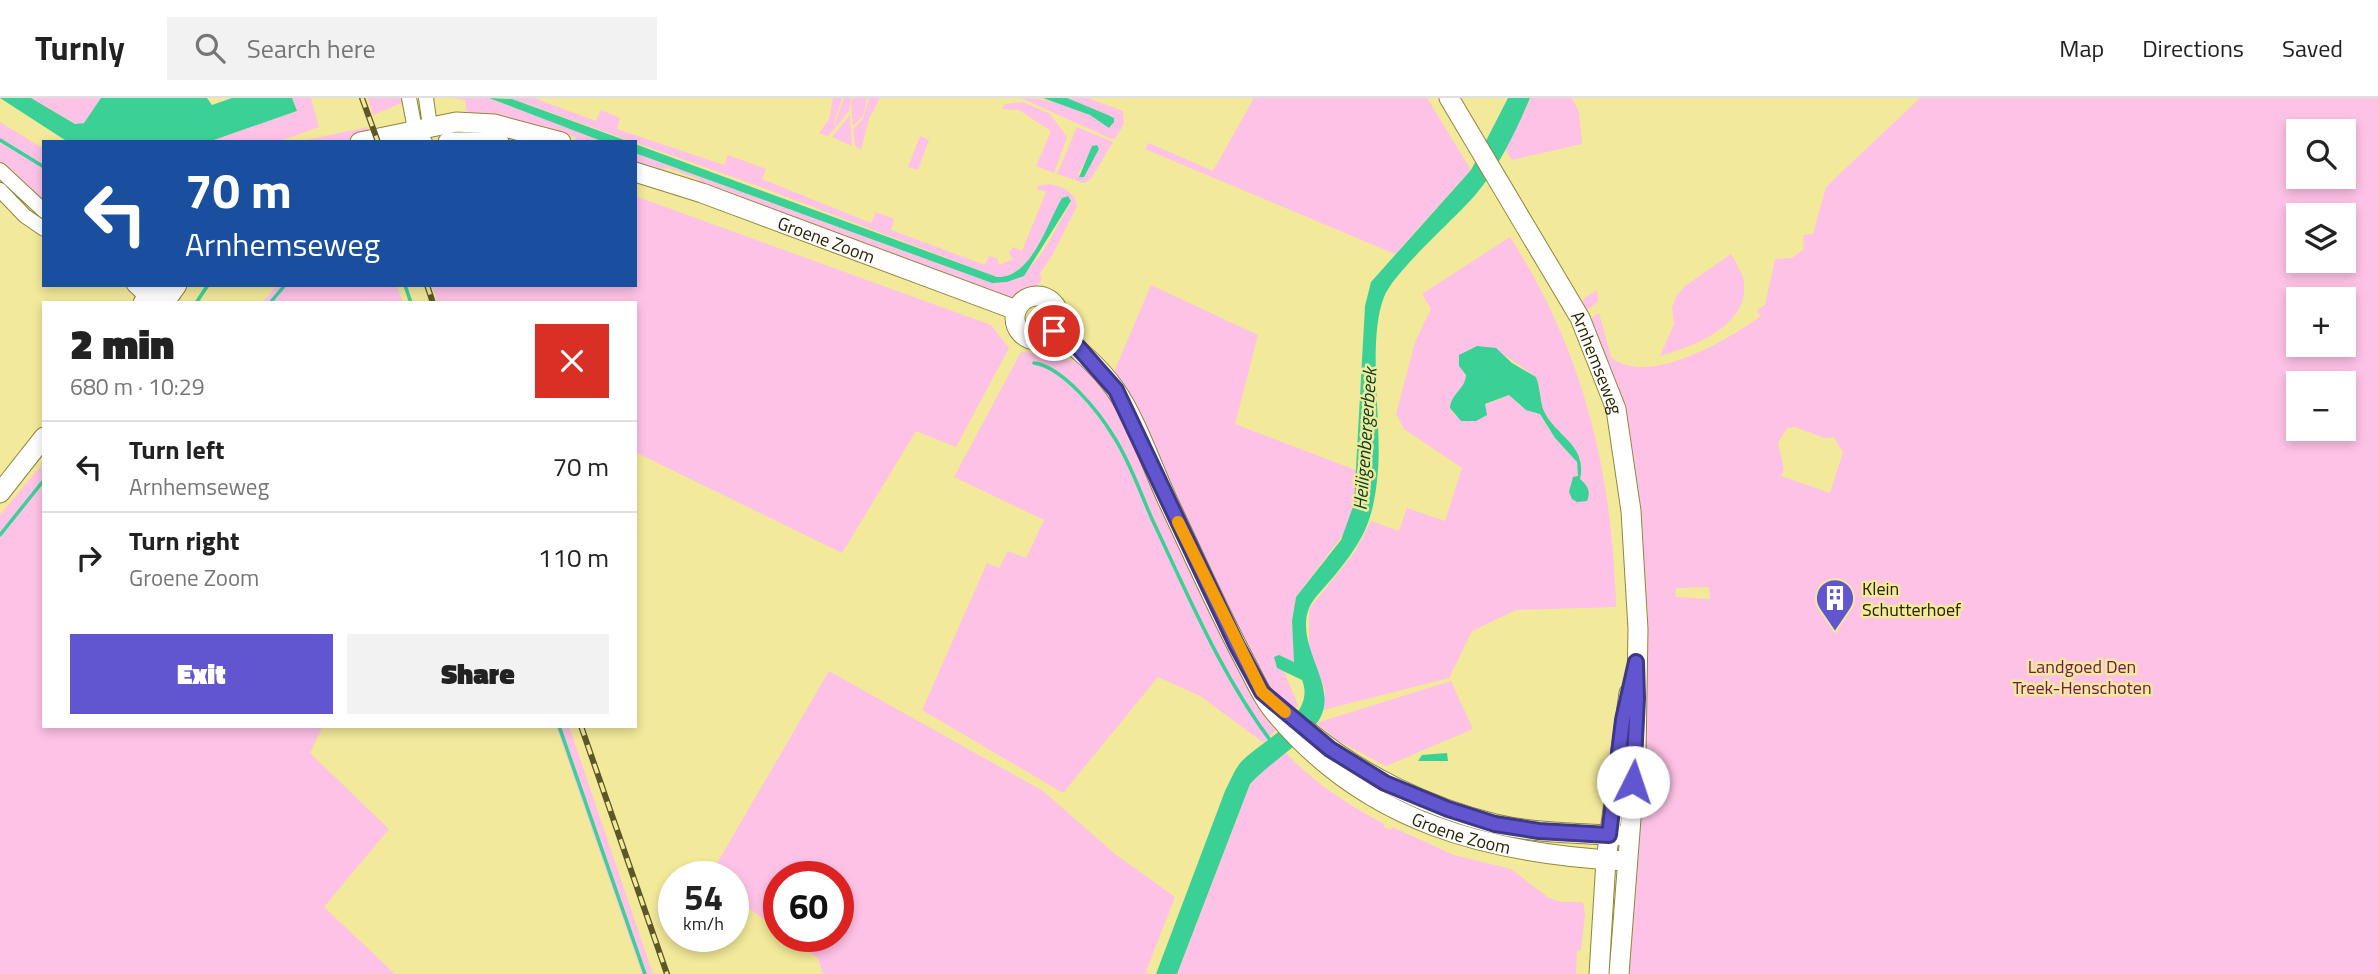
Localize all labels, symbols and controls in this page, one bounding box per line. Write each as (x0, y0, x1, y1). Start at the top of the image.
search box (167, 17, 657, 80)
text: Turnly (35, 23, 125, 73)
icon: search (191, 29, 229, 67)
text: Search here (247, 29, 376, 68)
text: Map (2059, 30, 2104, 66)
text: Directions (2142, 30, 2244, 66)
text: Saved (2282, 30, 2343, 66)
map controls (2286, 119, 2356, 441)
button: search (2286, 119, 2356, 189)
text: 70 m (185, 152, 292, 227)
icon: left (70, 168, 161, 259)
button: layers (2286, 203, 2356, 273)
street label: Groene Zoom (774, 209, 879, 270)
text: Arnhemseweg (185, 220, 380, 268)
button: + (2286, 287, 2356, 357)
pin (1024, 301, 1084, 361)
street label: Arnhemseweg (1565, 305, 1630, 416)
text: 2 min (70, 311, 174, 375)
icon: arrive (1035, 312, 1073, 350)
button: close (535, 324, 609, 398)
water label: Heiligenbergerbeek (1345, 364, 1384, 511)
text: 680 m · 10:29 (70, 369, 205, 404)
button: − (2286, 371, 2356, 441)
text: Turn left (129, 430, 224, 469)
text: 70 m (552, 447, 609, 486)
icon: left (70, 448, 108, 486)
text: Arnhemseweg (129, 469, 269, 504)
text: Turn right (129, 521, 240, 560)
text: 110 m (538, 538, 609, 577)
icon: right (70, 539, 108, 577)
text: Groene Zoom (129, 560, 259, 595)
place label: Klein Schutterhoef (1862, 575, 1961, 623)
building icon: Klein Schutterhoef (1814, 577, 1856, 632)
button: Exit (70, 634, 333, 714)
button: Share (347, 634, 609, 714)
park label: Landgoed Den Treek-Henschoten (2012, 653, 2152, 701)
position arrow (1596, 745, 1670, 819)
street label: Groene Zoom (1408, 805, 1513, 861)
speed limit sign: 60 (763, 861, 854, 952)
text: 54 (684, 870, 723, 924)
text: km/h (683, 910, 724, 937)

